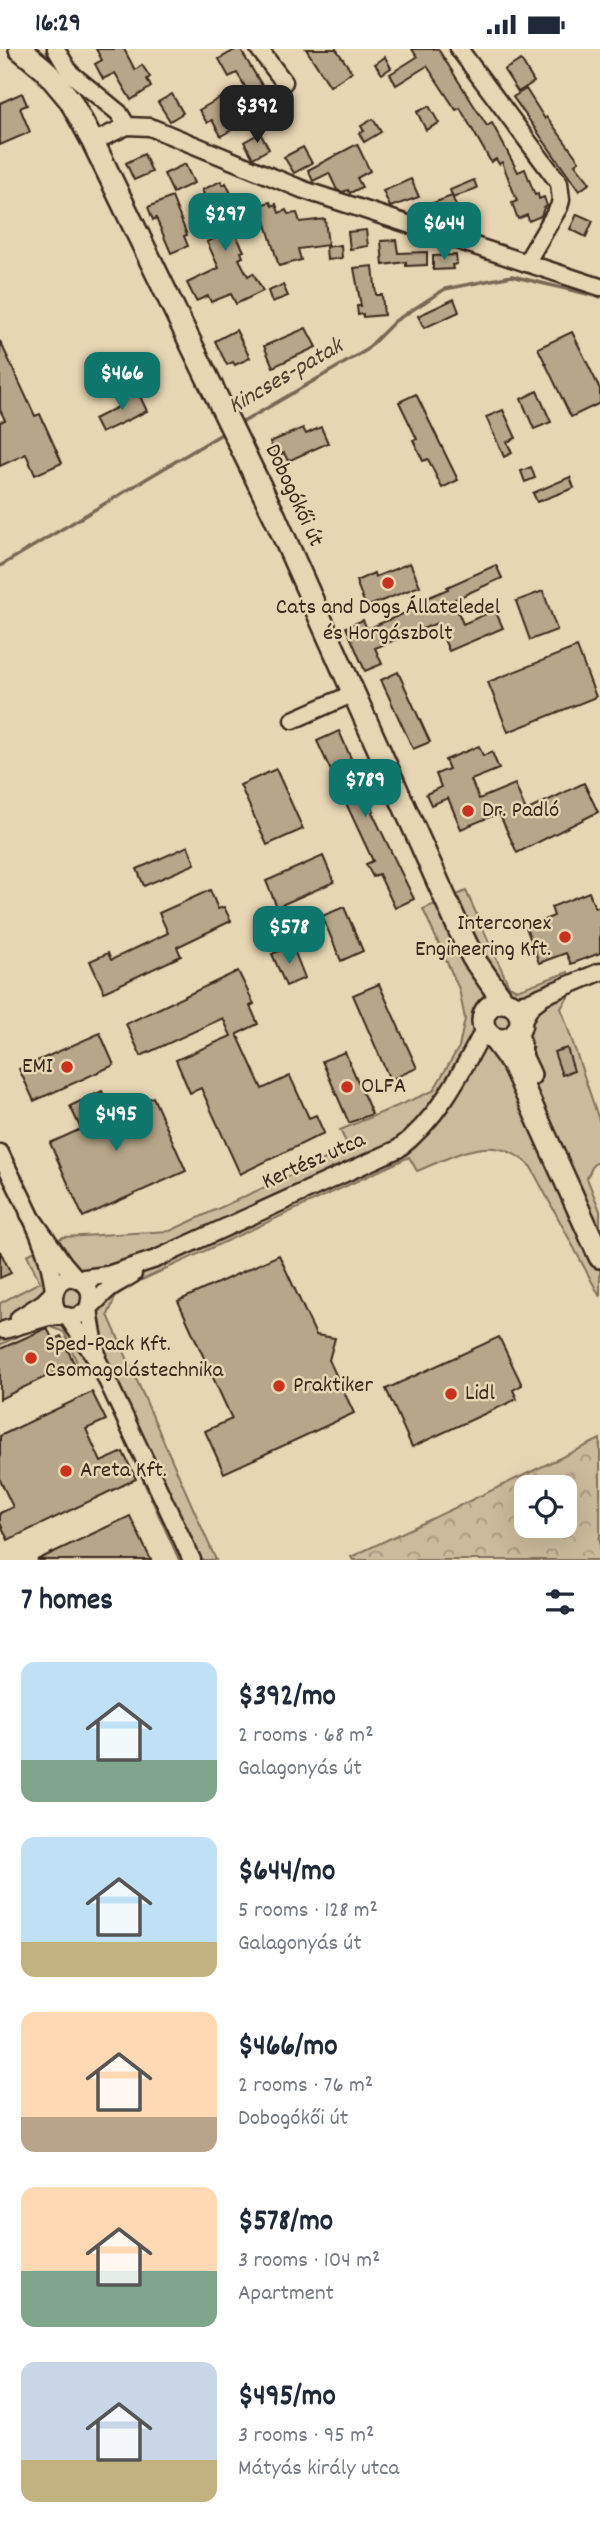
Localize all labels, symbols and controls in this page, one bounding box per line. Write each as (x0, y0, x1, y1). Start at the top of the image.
text: 16:29 (35, 6, 81, 43)
pin: $392 (216, 85, 298, 145)
text: $392 (236, 91, 278, 124)
pin: $297 (184, 193, 266, 253)
text: $297 (204, 199, 246, 232)
pin: $644 (403, 203, 485, 262)
text: $644 (423, 208, 465, 241)
water label: Kincses-patak (222, 329, 352, 424)
pin: $466 (81, 353, 163, 412)
text: $466 (100, 358, 144, 391)
street label: Dobogókői út (255, 439, 331, 553)
marker: Cats and Dogs Állateledel és Horgászbolt (380, 575, 396, 591)
place label: Cats and Dogs Állateledel és Horgászbolt (276, 592, 501, 651)
pin: $789 (324, 759, 406, 819)
text: $789 (345, 765, 385, 798)
place label: Dr. Padló (482, 795, 559, 828)
marker: Dr. Padló (460, 803, 476, 819)
pin: $578 (248, 907, 330, 966)
place label: Interconex Engineering Kft. (415, 908, 551, 967)
text: $578 (269, 912, 309, 945)
marker: Interconex Engineering Kft. (557, 929, 573, 945)
place label: EMI (22, 1051, 53, 1084)
marker: EMI (59, 1059, 75, 1075)
place label: OLFA (361, 1071, 406, 1104)
marker: OLFA (339, 1079, 355, 1095)
pin: $495 (75, 1093, 157, 1153)
text: $495 (95, 1099, 137, 1132)
street label: Kertész utca (257, 1124, 372, 1199)
place label: Sped-Pack Kft. Csomagolástechnika (45, 1329, 224, 1388)
marker: Sped-Pack Kft. Csomagolástechnika (23, 1350, 39, 1366)
place label: Praktiker (293, 1370, 373, 1403)
marker: Praktiker (271, 1378, 287, 1394)
place label: Lidl (465, 1378, 495, 1411)
marker: Lidl (443, 1386, 459, 1402)
place label: Areta Kft. (80, 1455, 167, 1488)
marker: Areta Kft. (58, 1463, 74, 1479)
map controls (514, 1475, 577, 1538)
button: locate (514, 1475, 577, 1538)
text: 7 homes (21, 1581, 113, 1624)
icon: filters (541, 1583, 579, 1621)
text: $392/mo (238, 1677, 336, 1720)
icon: home (77, 1690, 161, 1774)
text: 2 rooms · 68 m² (238, 1720, 374, 1753)
text: Galagonyás út (238, 1753, 362, 1786)
text: $644/mo (238, 1852, 335, 1895)
icon: home (77, 1865, 161, 1949)
text: 5 rooms · 128 m² (238, 1895, 378, 1928)
text: Galagonyás út (238, 1928, 362, 1961)
text: $466/mo (238, 2027, 338, 2070)
icon: home (77, 2040, 161, 2124)
text: 2 rooms · 76 m² (238, 2070, 373, 2103)
text: Dobogókői út (238, 2103, 348, 2136)
text: $578/mo (238, 2202, 333, 2245)
icon: home (77, 2215, 161, 2299)
text: 3 rooms · 104 m² (238, 2245, 380, 2278)
text: Apartment (238, 2278, 334, 2311)
text: $495/mo (238, 2377, 336, 2420)
icon: home (77, 2390, 161, 2474)
text: 3 rooms · 95 m² (238, 2420, 374, 2453)
text: Mátyás király utca (238, 2453, 399, 2486)

